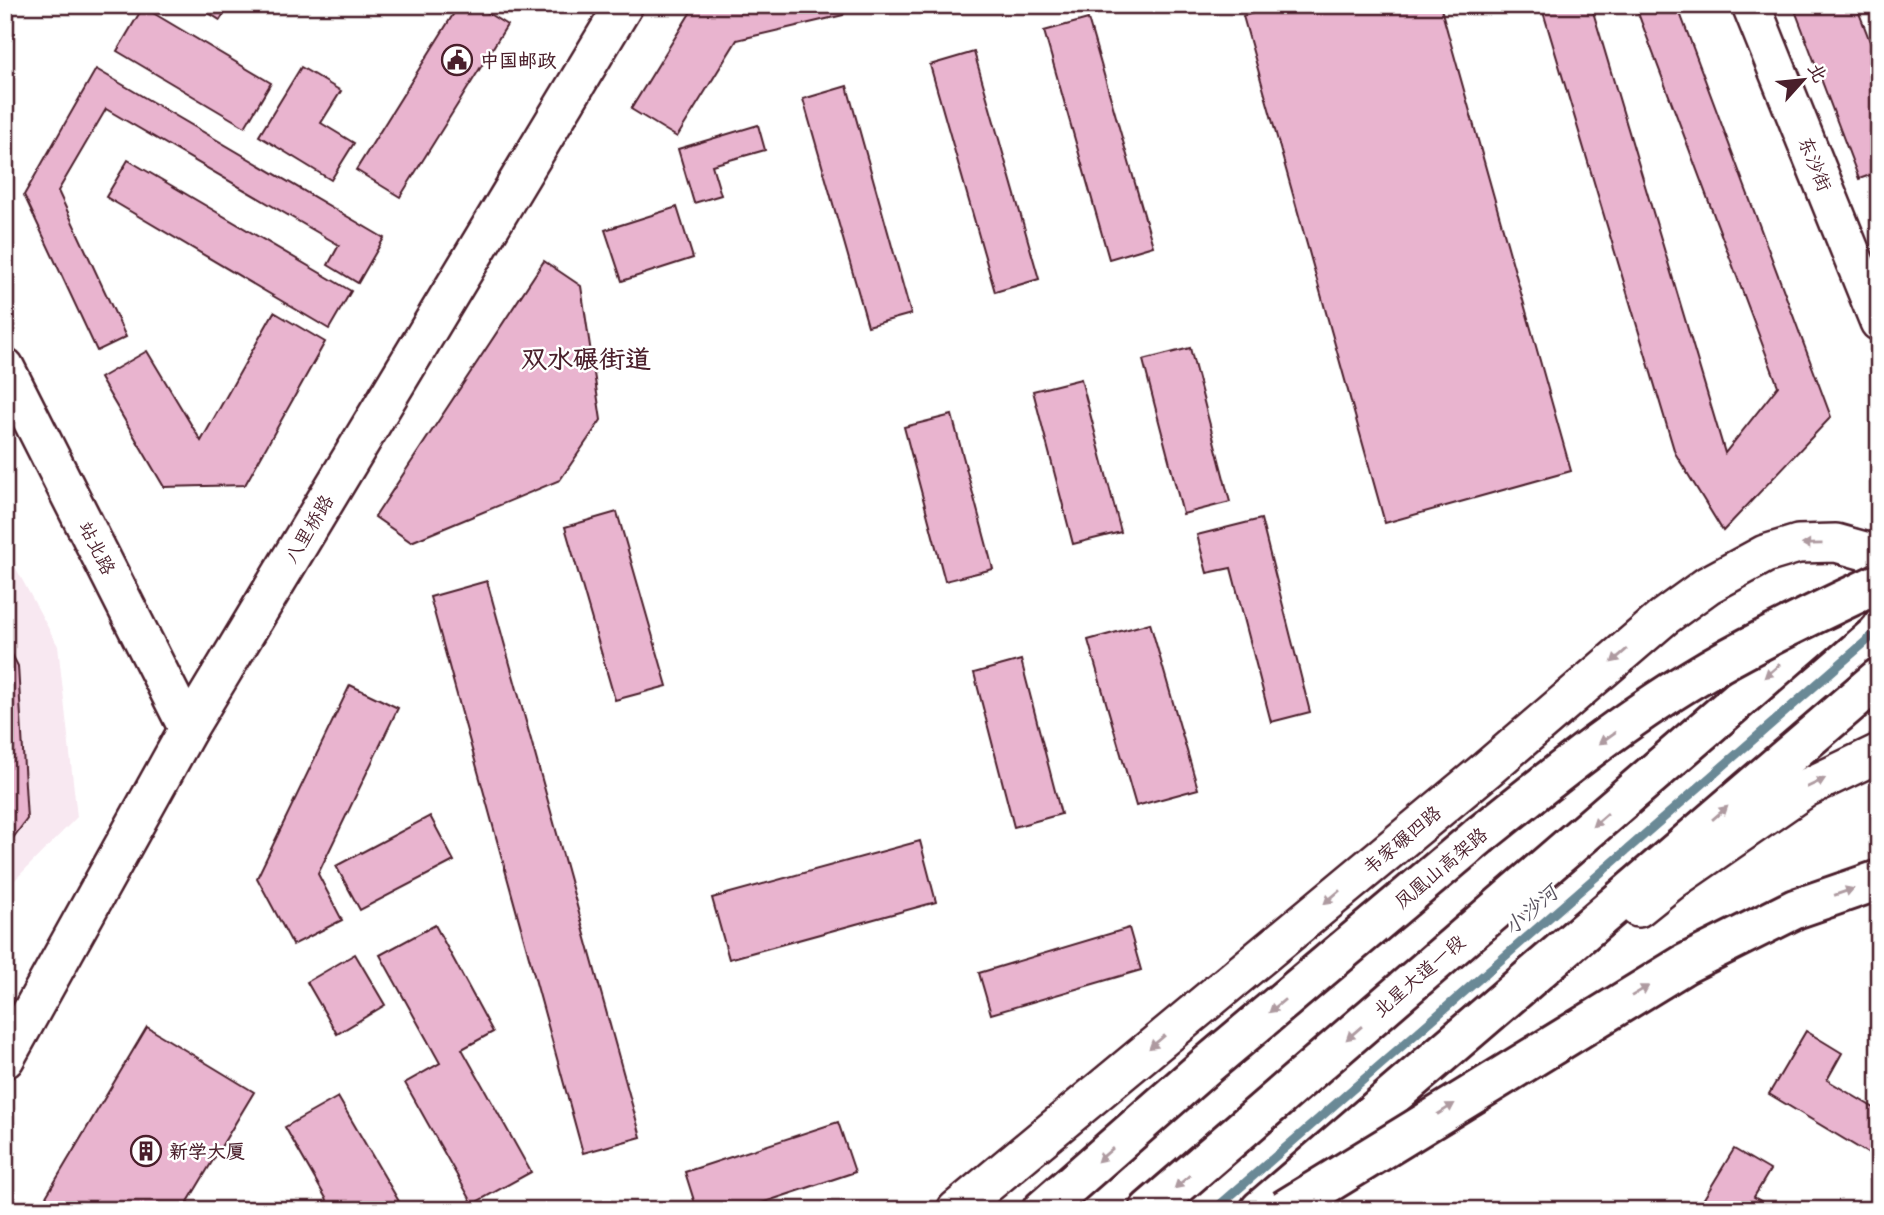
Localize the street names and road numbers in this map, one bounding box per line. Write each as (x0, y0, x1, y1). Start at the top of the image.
street label: 东沙街 (1793, 133, 1837, 195)
street label: 八里桥路 (279, 490, 339, 568)
street label: 站北路 (73, 517, 121, 579)
street label: 韦家碾四路 (1358, 800, 1446, 880)
street label: 凤凰山高架路 (1389, 822, 1493, 914)
street label: 北星大道一段 (1368, 929, 1470, 1023)

